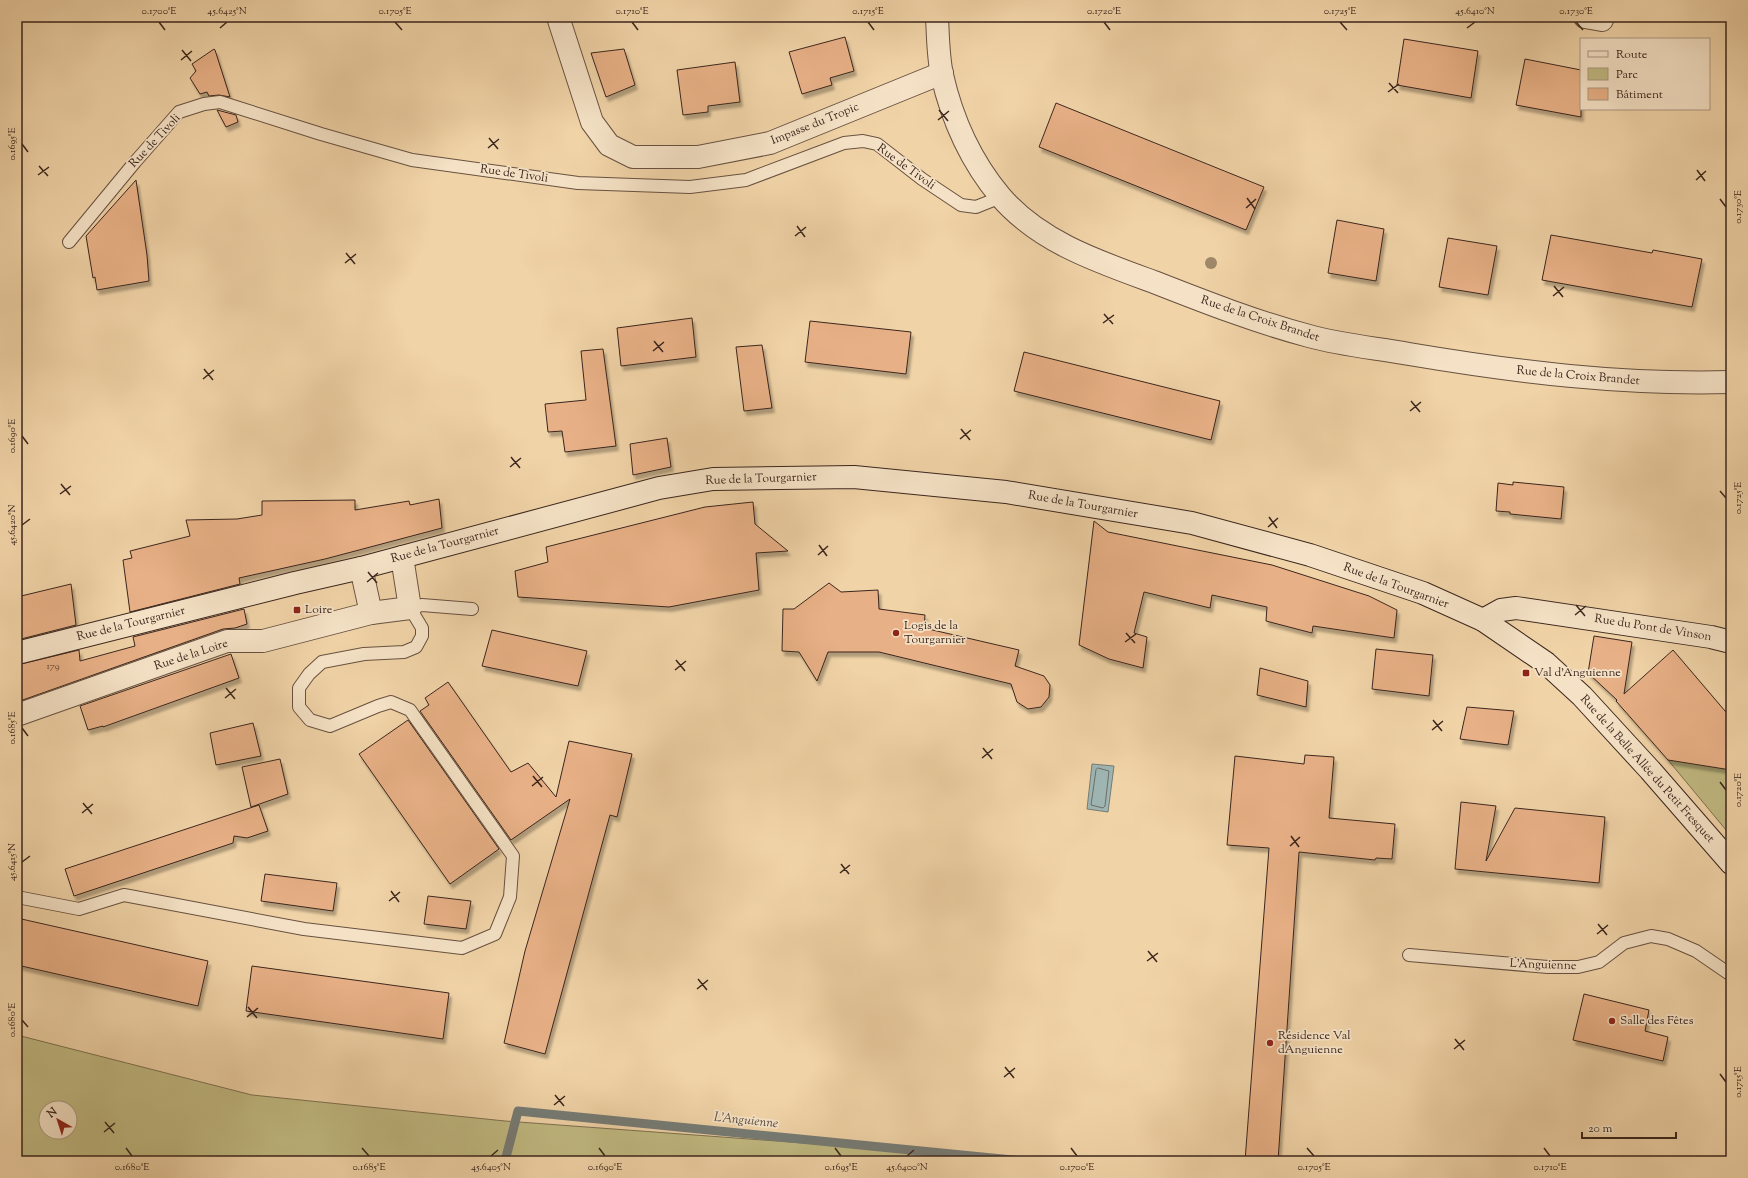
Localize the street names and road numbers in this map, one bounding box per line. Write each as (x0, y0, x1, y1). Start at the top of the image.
street label: Impasse du Tropic (768, 98, 862, 150)
street label: Rue de Tivoli (125, 109, 185, 172)
street label: Rue de Tivoli (873, 140, 939, 195)
street label: Rue de Tivoli (479, 160, 550, 188)
street label: Rue de la Croix Brandet (1198, 291, 1322, 347)
street label: Rue de la Croix Brandet (1516, 362, 1640, 390)
street label: Rue de la Tourgarnier (705, 468, 817, 490)
street label: Rue de la Tourgarnier (1027, 486, 1140, 524)
street label: Rue de la Tourgarnier (389, 522, 502, 568)
street label: Rue de la Tourgarnier (1341, 559, 1452, 614)
street label: Rue de la Tourgarnier (75, 602, 188, 646)
street label: Rue du Pont de Vinson (1593, 610, 1713, 646)
street label: Rue de la Loire (152, 634, 231, 675)
street label: Rue de la Belle Allée du Petit Fresquet (1575, 691, 1719, 847)
street label: L'Anguienne (1509, 955, 1577, 975)

